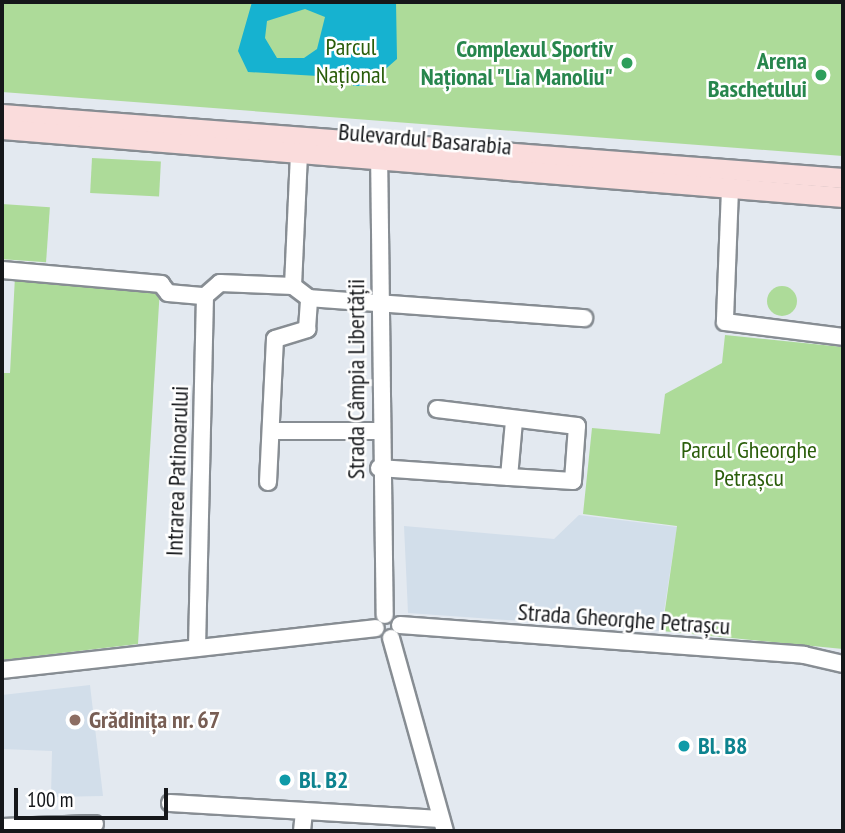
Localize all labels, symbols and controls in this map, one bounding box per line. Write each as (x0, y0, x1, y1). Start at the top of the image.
park label: Parcul Național (316, 33, 386, 89)
place label: Complexul Sportiv Național "Lia Manoliu" (419, 35, 613, 91)
place label: Arena Baschetului (708, 47, 807, 103)
marker: Complexul Sportiv Național "Lia Manoliu" (619, 55, 635, 71)
marker: Arena Baschetului (813, 67, 829, 83)
street label: Bulevardul Basarabia (337, 117, 513, 161)
street label: Strada Câmpia Libertății (342, 279, 370, 479)
street label: Intrarea Patinoarului (160, 385, 194, 557)
park label: Parcul Gheorghe Petrașcu (681, 436, 817, 492)
street label: Strada Gheorghe Petrașcu (517, 597, 731, 641)
place label: Grădinița nr. 67 (89, 706, 222, 734)
marker: Grădinița nr. 67 (67, 712, 83, 728)
place label: Bl. B8 (698, 732, 749, 760)
marker: Bl. B8 (676, 738, 692, 754)
place label: Bl. B2 (299, 766, 350, 794)
marker: Bl. B2 (277, 772, 293, 788)
scale bar (18, 774, 172, 818)
text: 100 m (27, 786, 73, 813)

